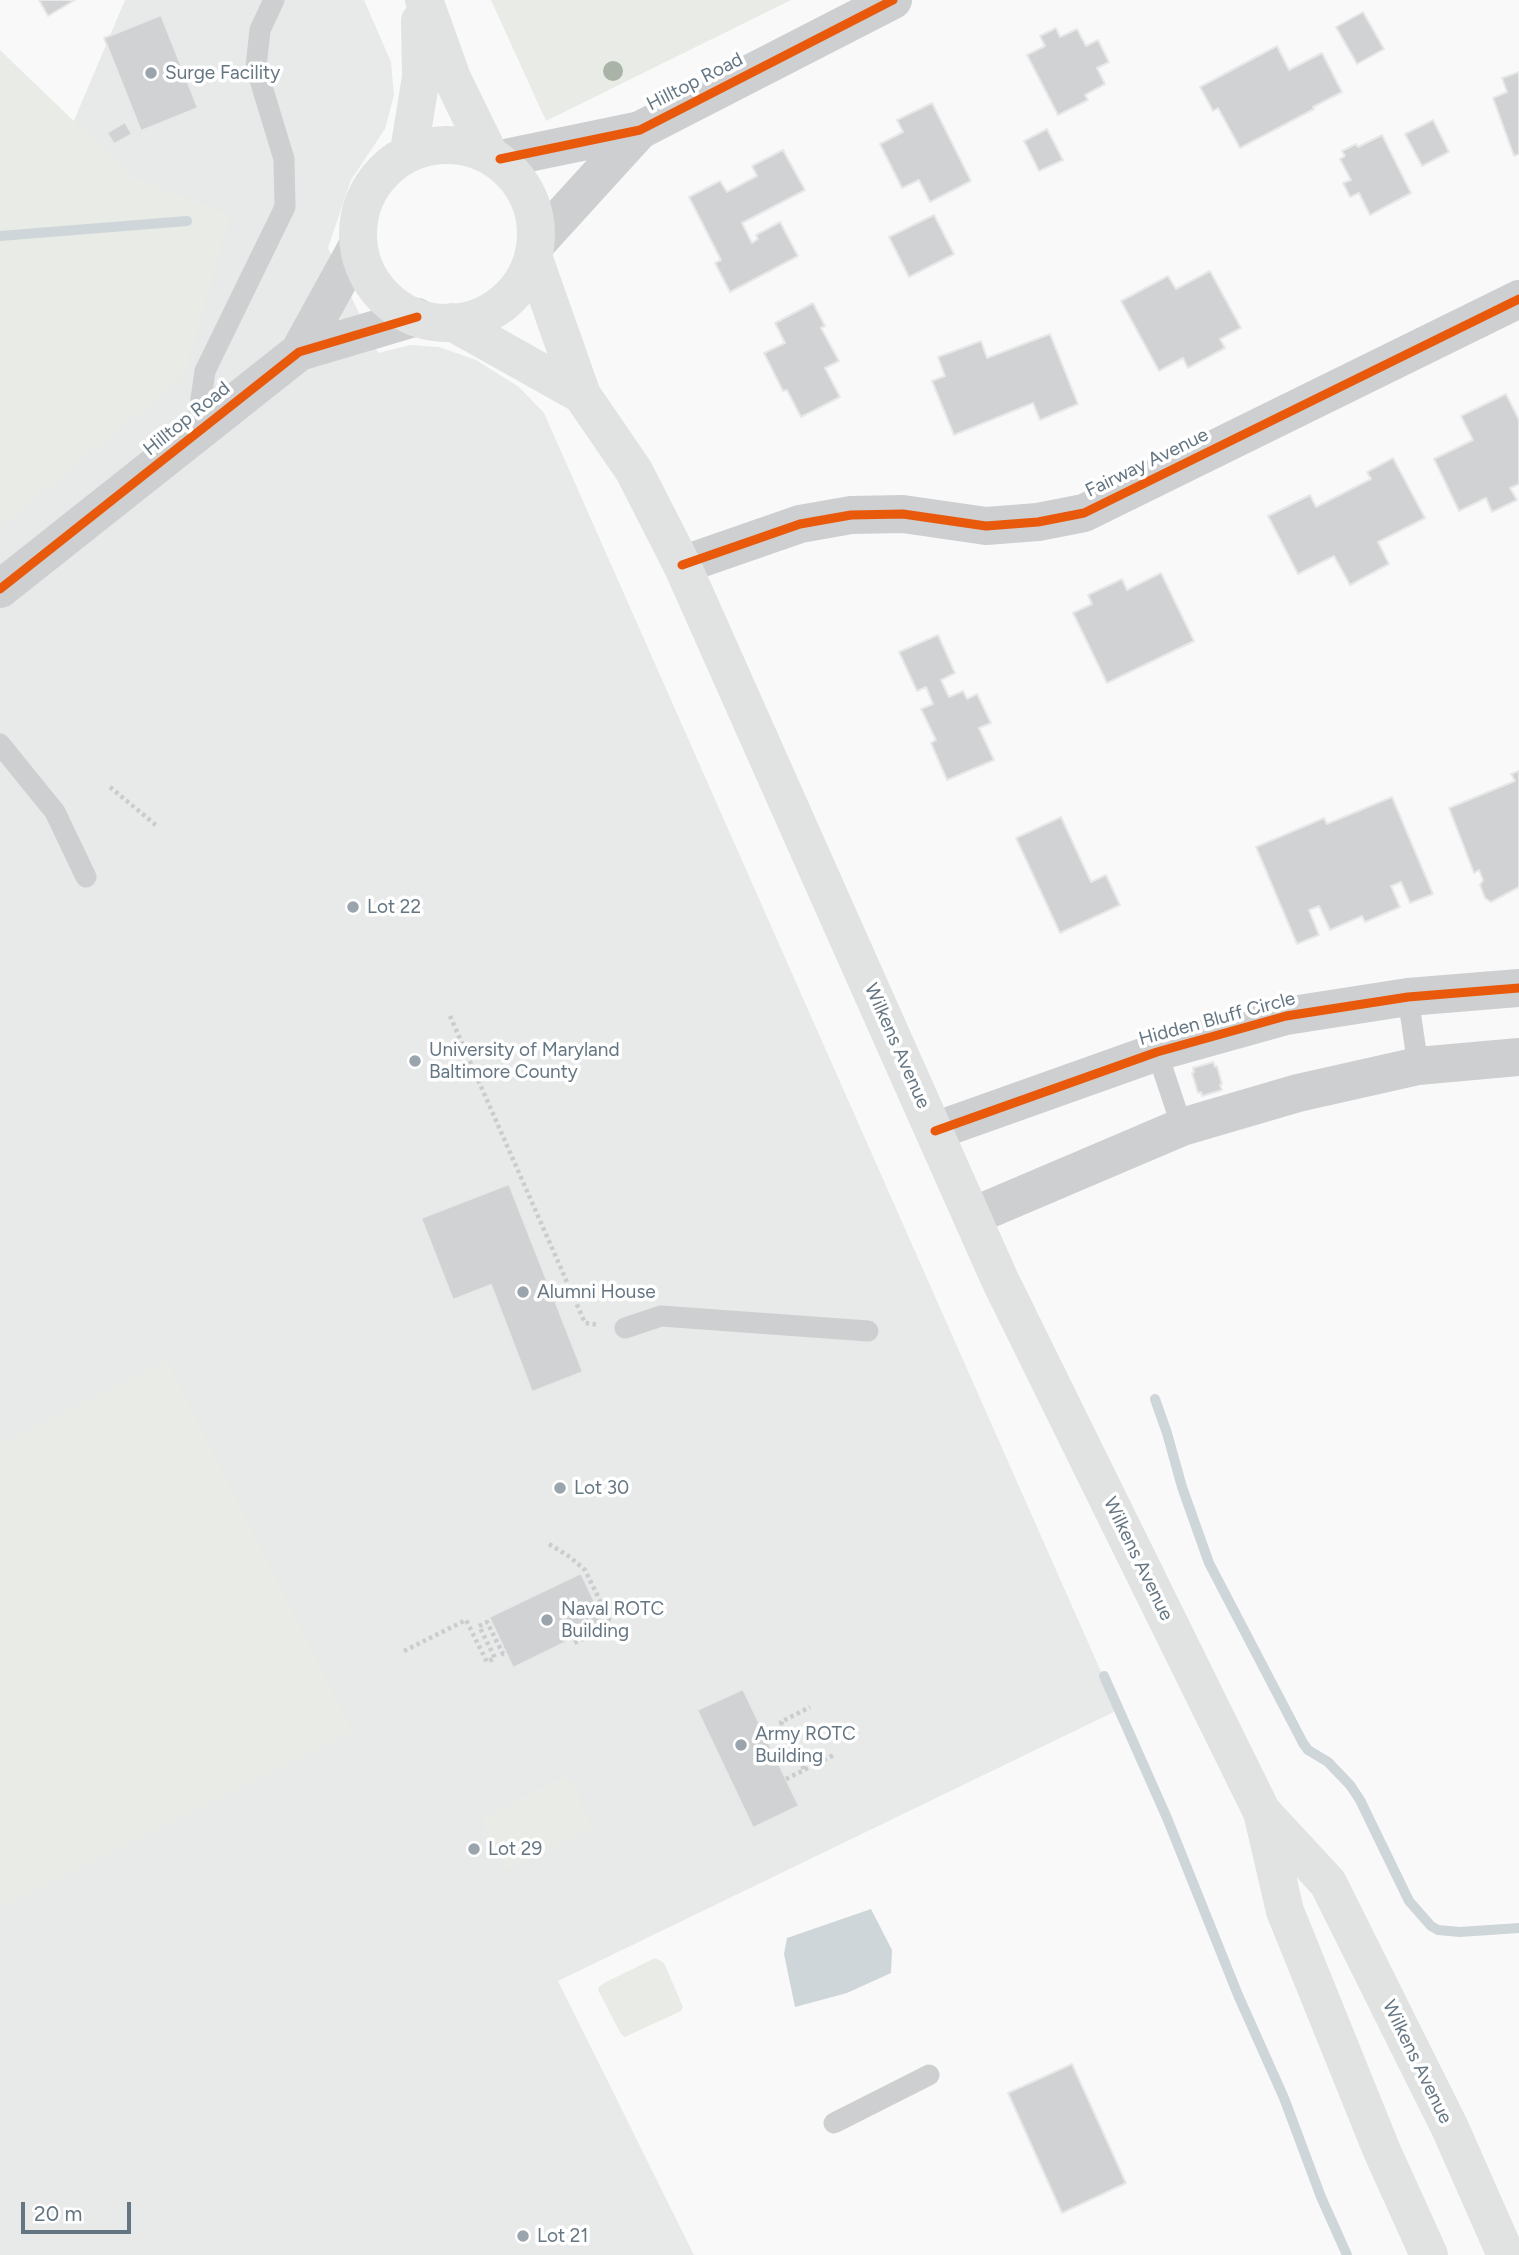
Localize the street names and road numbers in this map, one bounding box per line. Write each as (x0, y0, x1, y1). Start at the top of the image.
street label: Hilltop Road (643, 48, 747, 116)
street label: Hilltop Road (139, 377, 235, 461)
street label: Fairway Avenue (1082, 423, 1212, 503)
street label: Wilkens Avenue (859, 980, 935, 1112)
street label: Hidden Bluff Circle (1136, 987, 1298, 1051)
street label: Wilkens Avenue (1098, 1494, 1178, 1624)
street label: Wilkens Avenue (1377, 1997, 1457, 2127)

